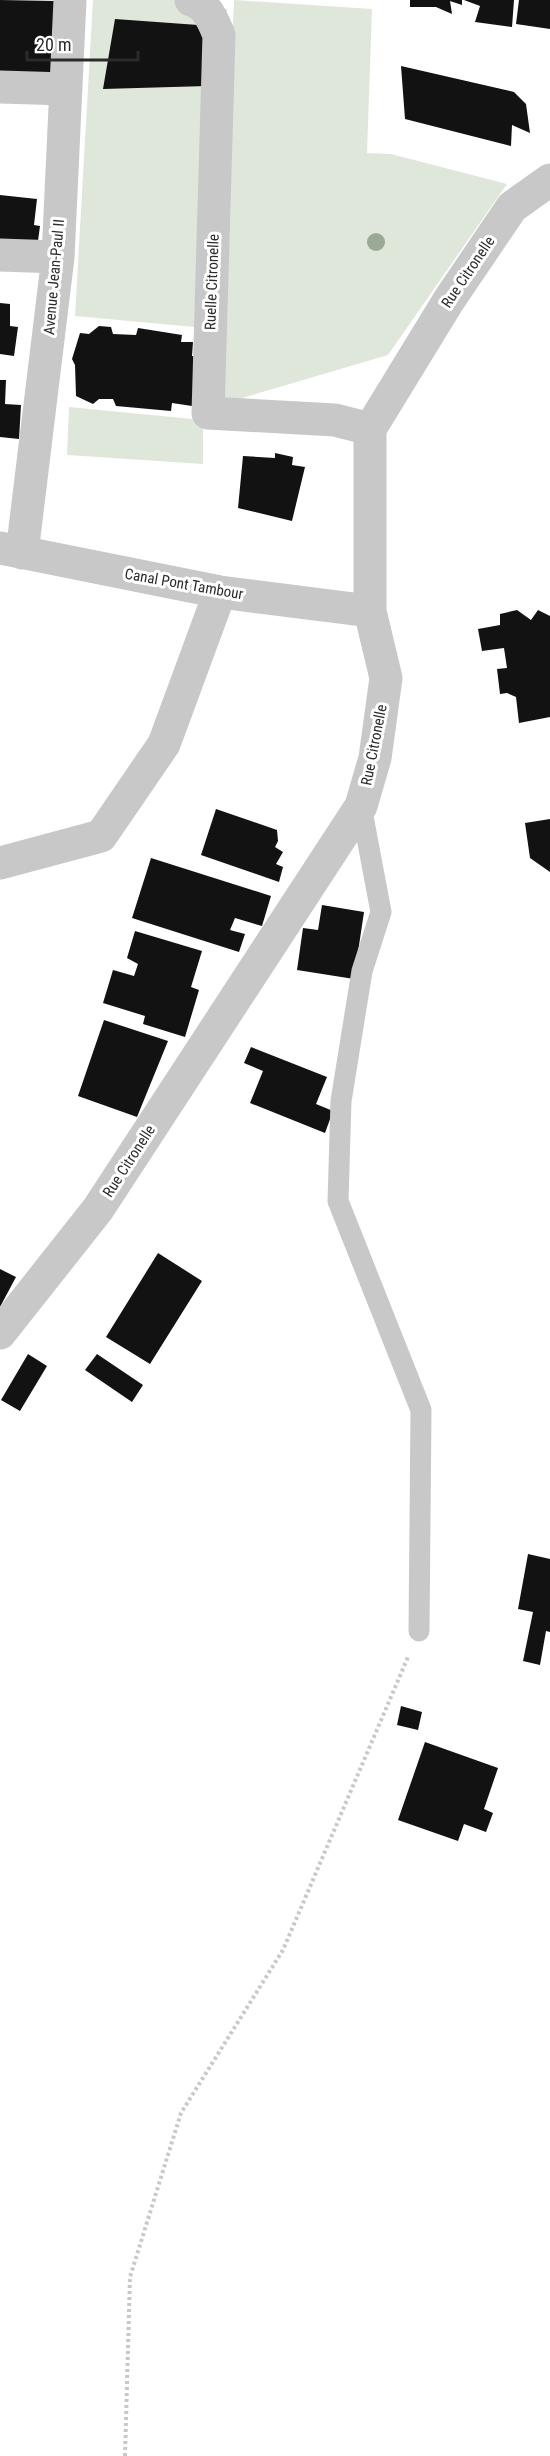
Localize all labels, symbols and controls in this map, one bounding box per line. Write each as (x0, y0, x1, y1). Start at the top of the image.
scale bar (27, 24, 138, 62)
text: 20 m (36, 34, 71, 55)
street label: Avenue Jean-Paul II (40, 218, 68, 336)
street label: Rue Citronelle (438, 233, 498, 311)
street label: Ruelle Citronelle (201, 234, 223, 330)
street label: Canal Pont Tambour (123, 565, 245, 603)
street label: Rue Citronelle (357, 703, 391, 787)
street label: Rue Citronelle (99, 1122, 159, 1200)

